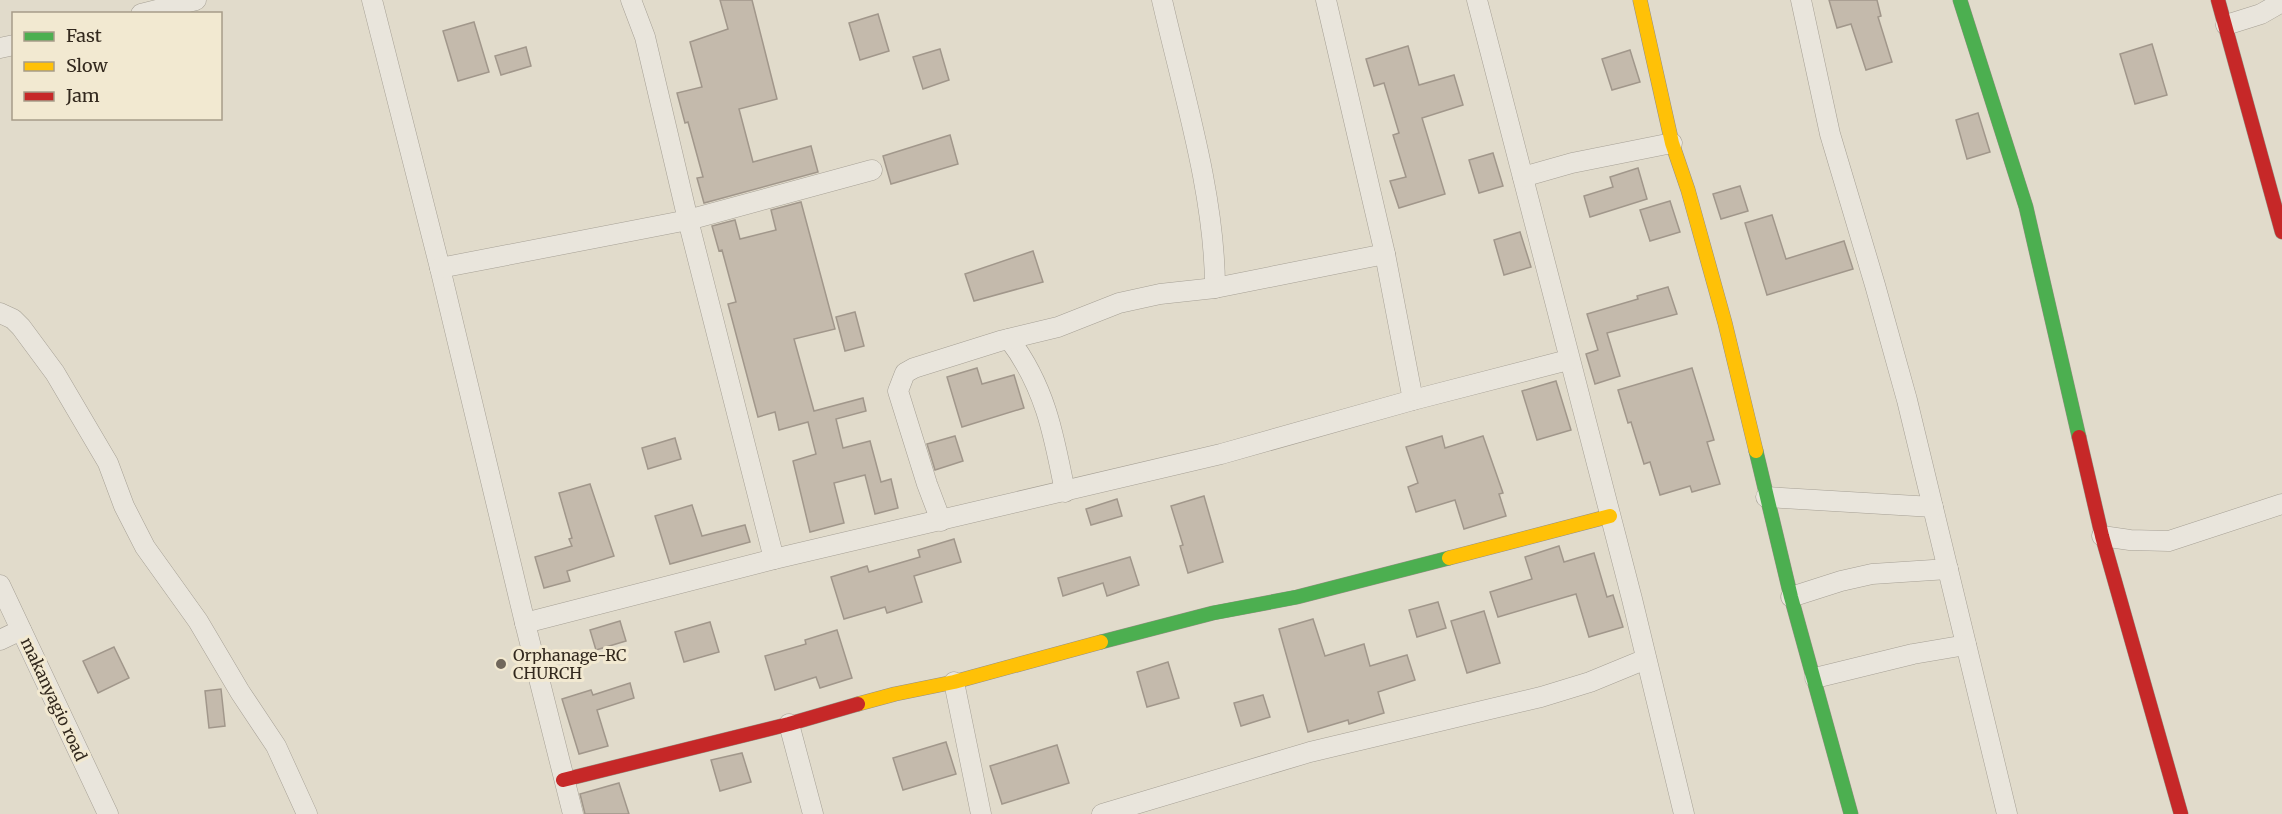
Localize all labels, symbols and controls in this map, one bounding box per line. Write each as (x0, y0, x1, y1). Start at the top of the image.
legend (12, 12, 222, 120)
text: Fast (66, 24, 102, 47)
text: Slow (66, 54, 109, 77)
text: Jam (65, 84, 100, 107)
street label: makanyagio road (17, 634, 91, 764)
place label: Orphanage-RC CHURCH (513, 645, 627, 683)
marker: Orphanage-RC CHURCH (494, 657, 508, 671)

